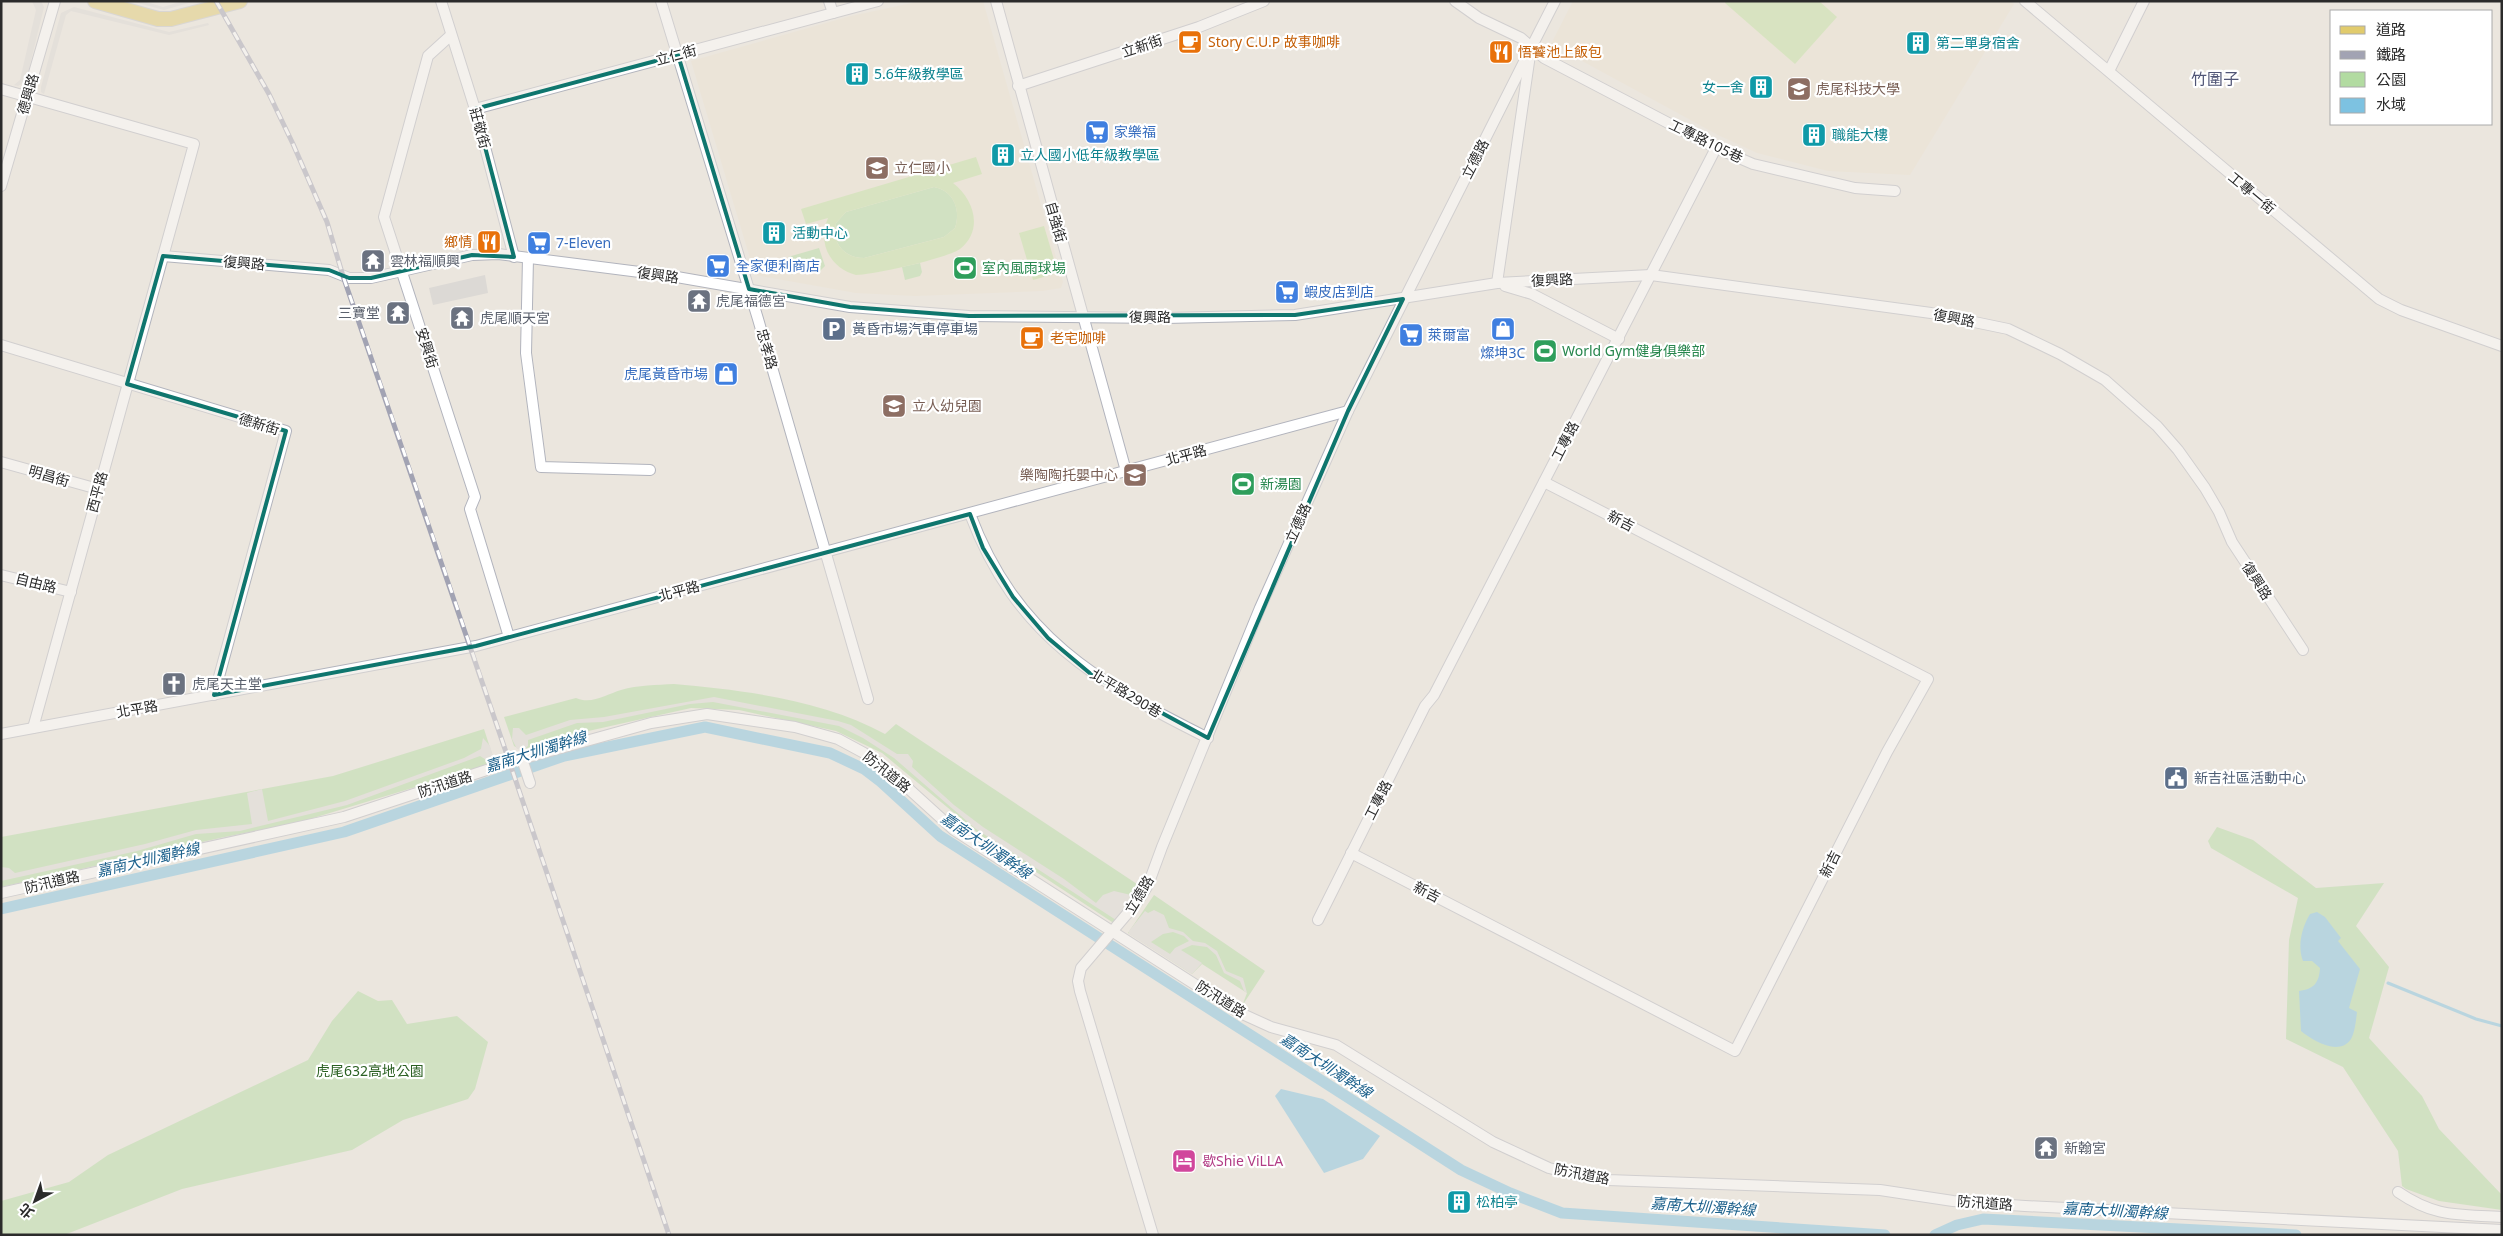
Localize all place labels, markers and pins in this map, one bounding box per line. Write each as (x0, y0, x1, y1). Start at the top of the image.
cafe icon: Story C.U.P 故事咖啡 (1177, 29, 1203, 55)
building icon: 第二單身宿舍 (1905, 30, 1931, 56)
place label: Story C.U.P 故事咖啡 (1208, 32, 1340, 51)
place label: 第二單身宿舍 (1936, 33, 2020, 52)
restaurant icon: 悟饕池上飯包 (1488, 39, 1514, 65)
place label: 悟饕池上飯包 (1518, 42, 1602, 61)
building icon: 5.6年級教學區 (844, 61, 870, 87)
place label: 5.6年級教學區 (874, 64, 964, 83)
building icon: 女一舍 (1748, 74, 1774, 100)
school or university icon: 虎尾科技大學 (1786, 76, 1812, 102)
place label: 女一舍 (1702, 77, 1744, 96)
place label: 虎尾科技大學 (1816, 79, 1900, 98)
supermarket icon: 家樂福 (1084, 119, 1110, 145)
place label: 家樂福 (1114, 122, 1156, 141)
building icon: 職能大樓 (1801, 122, 1827, 148)
place label: 職能大樓 (1832, 125, 1888, 144)
building icon: 立人國小低年級教學區 (990, 142, 1016, 168)
place label: 立人國小低年級教學區 (1020, 145, 1160, 164)
school or university icon: 立仁國小 (864, 155, 890, 181)
place label: 立仁國小 (894, 158, 950, 177)
building icon: 活動中心 (761, 220, 787, 246)
place label: 活動中心 (792, 223, 848, 242)
restaurant icon: 鄉情 (476, 229, 502, 255)
supermarket icon: 7-Eleven (526, 230, 552, 256)
place label: 鄉情 (444, 232, 472, 251)
place label: 7-Eleven (556, 233, 611, 252)
temple icon: 雲林福順興 (360, 248, 386, 274)
place label: 雲林福順興 (390, 251, 460, 270)
supermarket icon: 全家便利商店 (705, 253, 731, 279)
sports icon: 室內風雨球場 (952, 255, 978, 281)
place label: 全家便利商店 (736, 256, 820, 275)
place label: 室內風雨球場 (982, 258, 1066, 277)
supermarket icon: 蝦皮店到店 (1274, 279, 1300, 305)
place label: 蝦皮店到店 (1304, 282, 1374, 301)
temple icon: 虎尾福德宮 (686, 288, 712, 314)
place label: 虎尾福德宮 (716, 291, 786, 310)
temple icon: 三寶堂 (385, 300, 411, 326)
place label: 三寶堂 (338, 303, 380, 322)
temple icon: 虎尾順天宮 (449, 305, 475, 331)
place label: 虎尾順天宮 (480, 308, 550, 327)
parking icon: 黃昏市場汽車停車場 (821, 316, 847, 342)
shop icon: 燦坤3C (1490, 316, 1516, 342)
place label: 黃昏市場汽車停車場 (852, 319, 978, 338)
supermarket icon: 萊爾富 (1398, 322, 1424, 348)
cafe icon: 老宅咖啡 (1019, 325, 1045, 351)
place label: 萊爾富 (1428, 325, 1470, 344)
place label: 老宅咖啡 (1050, 328, 1106, 347)
sports icon: World Gym健身俱樂部 (1532, 338, 1558, 364)
place label: World Gym健身俱樂部 (1562, 341, 1705, 360)
place label: 燦坤3C (1481, 343, 1526, 362)
shop icon: 虎尾黃昏市場 (713, 361, 739, 387)
place label: 虎尾黃昏市場 (624, 364, 708, 383)
school or university icon: 立人幼兒園 (881, 393, 907, 419)
place label: 立人幼兒園 (912, 396, 982, 415)
school or university icon: 樂陶陶托嬰中心 (1122, 462, 1148, 488)
place label: 樂陶陶托嬰中心 (1020, 465, 1118, 484)
sports icon: 新湯園 (1230, 471, 1256, 497)
place label: 新湯園 (1260, 474, 1302, 493)
church icon: 虎尾天主堂 (161, 671, 187, 697)
place label: 虎尾天主堂 (192, 674, 262, 693)
public building icon: 新吉社區活動中心 (2163, 765, 2189, 791)
place label: 新吉社區活動中心 (2194, 768, 2306, 787)
temple icon: 新翰宮 (2033, 1135, 2059, 1161)
place label: 新翰宮 (2064, 1138, 2106, 1157)
hotel icon: 歇Shie ViLLA (1171, 1148, 1197, 1174)
place label: 歇Shie ViLLA (1202, 1151, 1283, 1170)
building icon: 松柏亭 (1446, 1189, 1472, 1215)
place label: 松柏亭 (1476, 1192, 1518, 1211)

